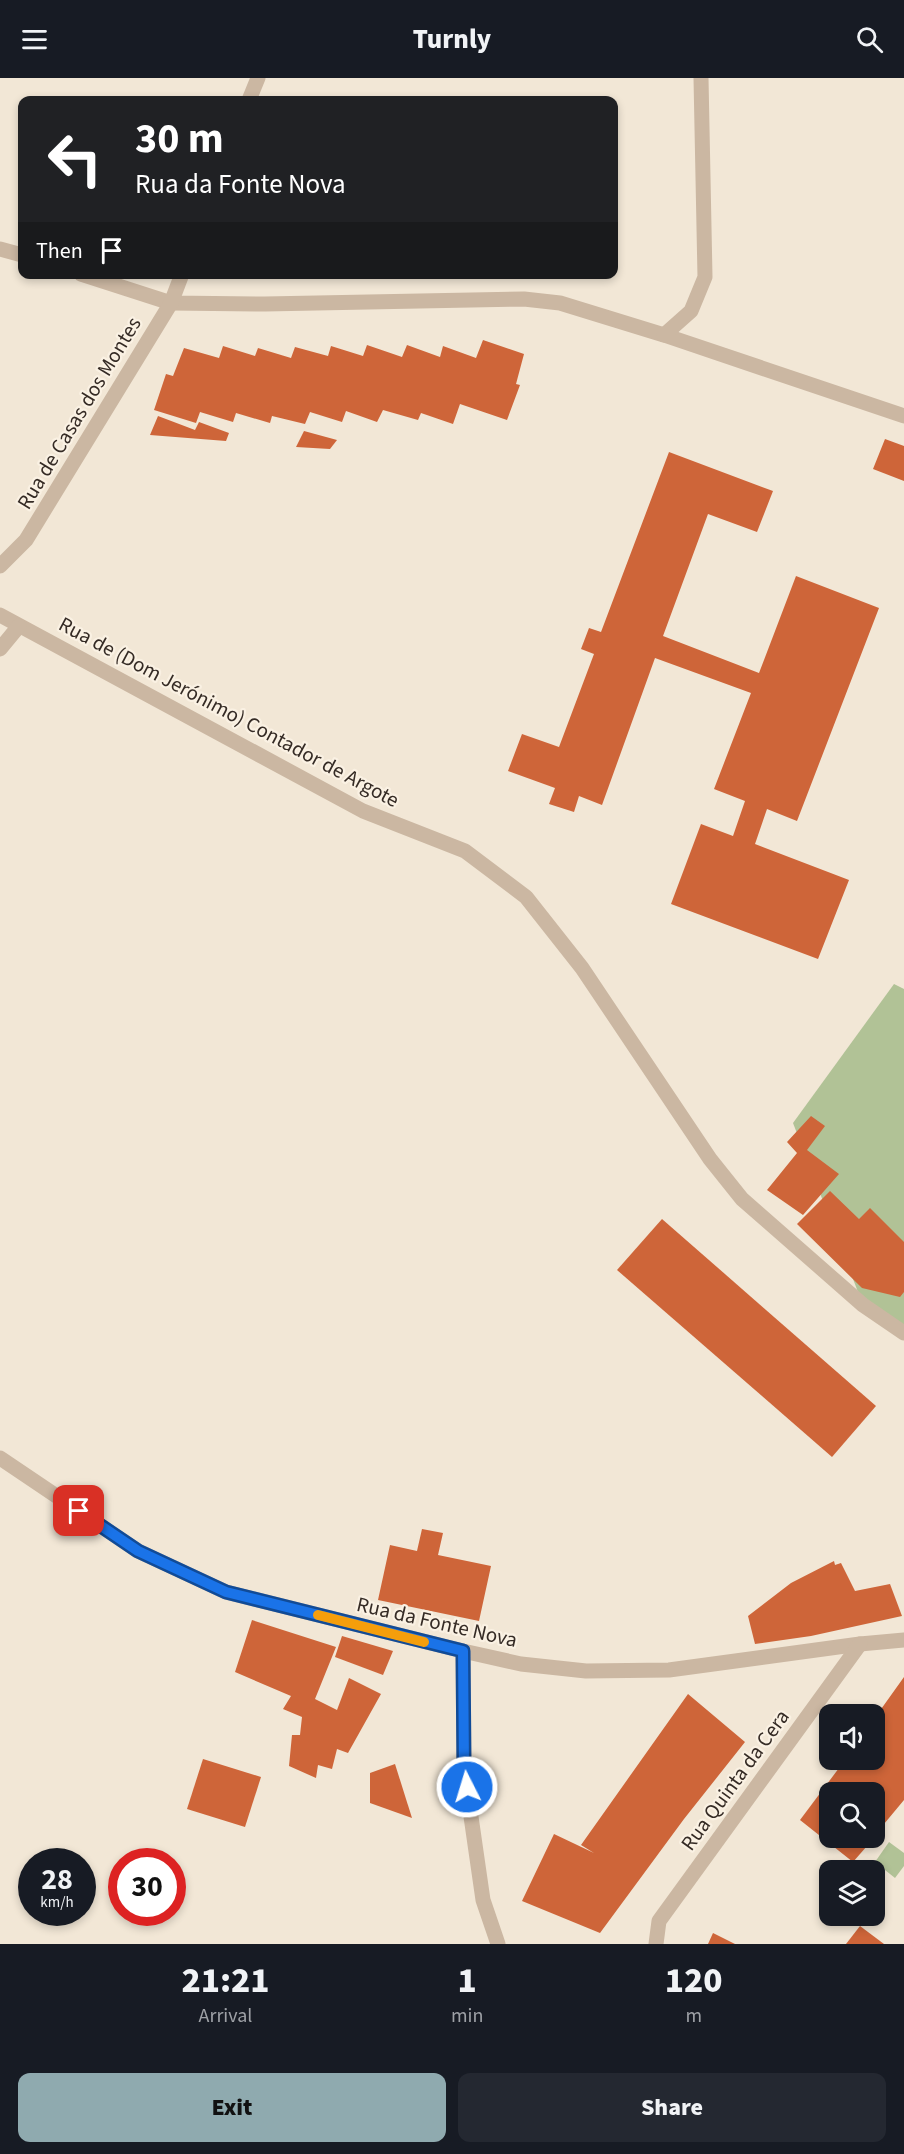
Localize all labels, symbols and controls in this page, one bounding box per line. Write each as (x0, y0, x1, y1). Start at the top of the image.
text: Turnly (413, 20, 491, 59)
icon: menu (18, 23, 51, 56)
icon: search (853, 23, 886, 56)
text: 30 m (135, 109, 224, 169)
icon: left (36, 120, 114, 198)
text: Rua da Fonte Nova (135, 165, 346, 204)
icon: arrive (95, 234, 128, 267)
text: Then (36, 235, 83, 267)
street label: Rua de Casas dos Montes (10, 311, 148, 515)
street label: Rua de (Dom Jerónimo) Contador de Argote (54, 609, 404, 815)
pin (53, 1485, 104, 1536)
icon: arrive (62, 1494, 95, 1527)
street label: Rua da Fonte Nova (354, 1589, 520, 1655)
street label: Rua Quinta da Cera (674, 1703, 796, 1857)
map controls (819, 1704, 885, 1926)
button: sound (819, 1704, 885, 1770)
position arrow (435, 1755, 499, 1819)
button: search (819, 1782, 885, 1848)
speed limit sign: 30 (108, 1848, 186, 1926)
text: 28 (41, 1858, 73, 1901)
button: layers (819, 1860, 885, 1926)
text: km/h (40, 1892, 74, 1913)
text: 21:21 (181, 1955, 270, 2006)
text: 1 (458, 1955, 477, 2006)
text: 120 (665, 1955, 723, 2006)
text: Arrival (199, 2002, 252, 2030)
text: min (451, 2002, 483, 2030)
text: m (685, 2002, 702, 2030)
button: Exit (18, 2073, 446, 2142)
button: Share (458, 2073, 886, 2142)

